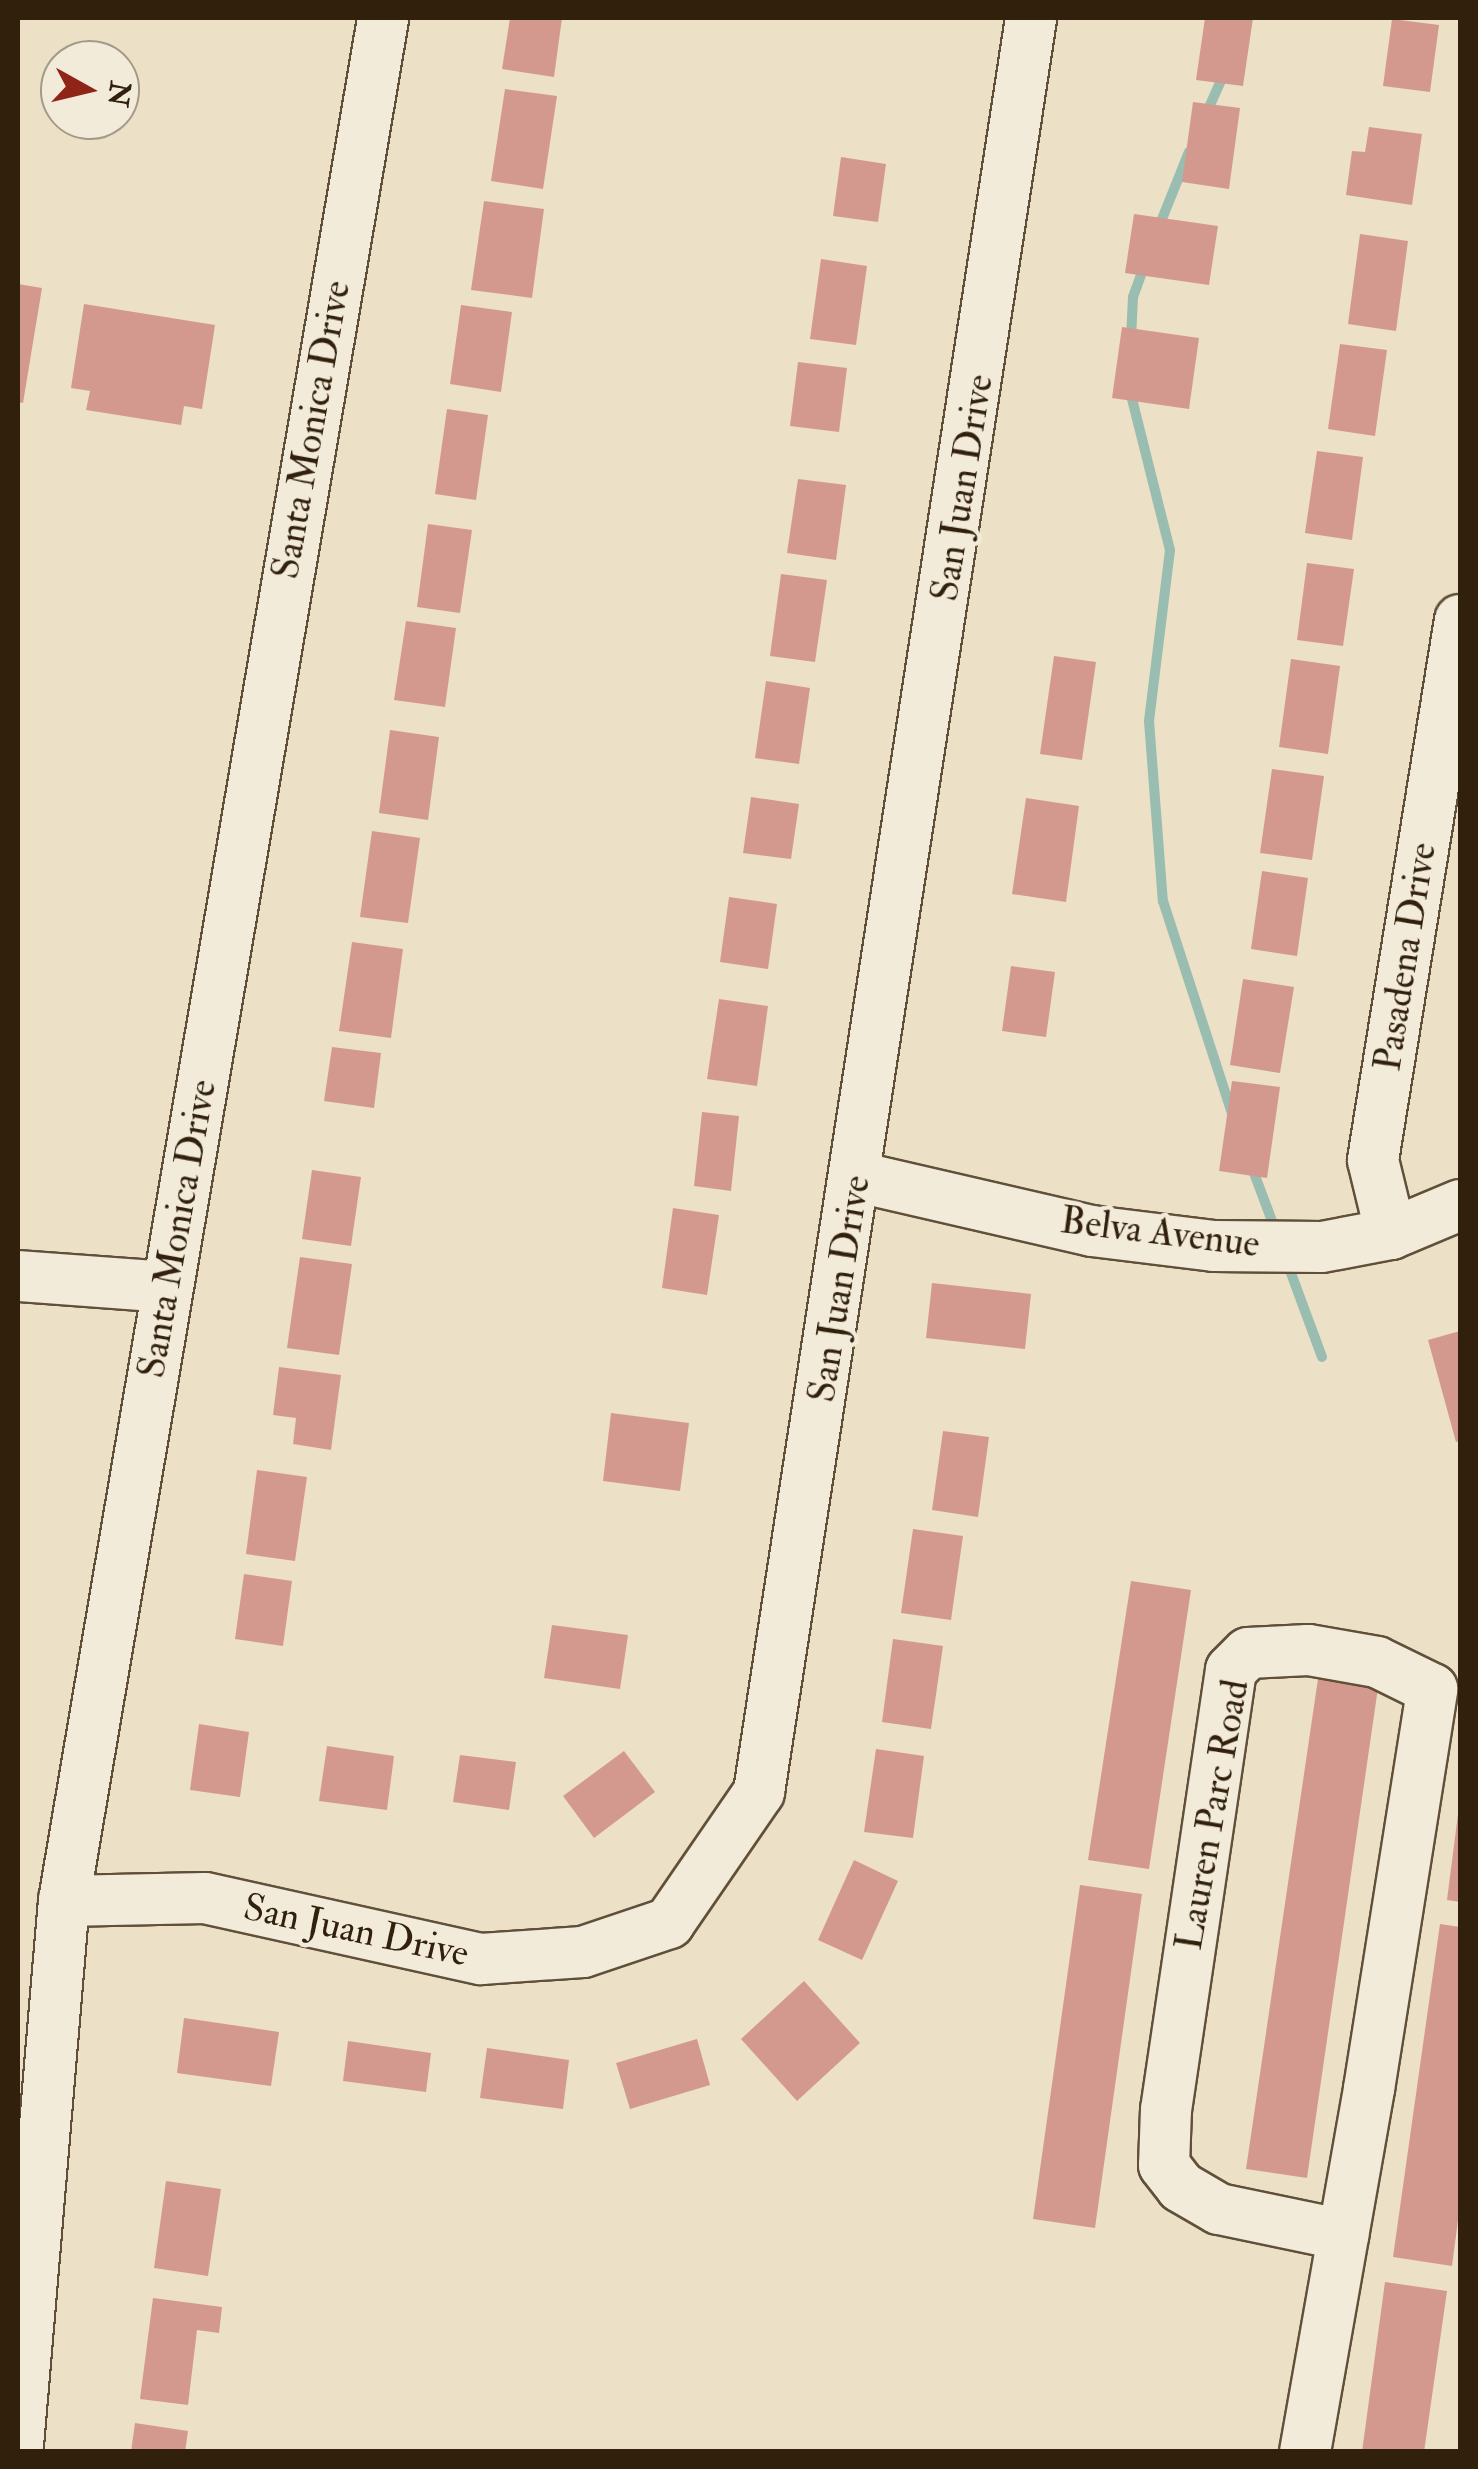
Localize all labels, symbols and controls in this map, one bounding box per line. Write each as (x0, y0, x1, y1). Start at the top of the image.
north arrow (40, 40, 140, 140)
text: N (99, 79, 137, 109)
street label: Santa Monica Drive (263, 277, 361, 583)
street label: San Juan Drive (923, 371, 1003, 605)
street label: Pasadena Drive (1365, 840, 1447, 1074)
street label: Santa Monica Drive (129, 1076, 227, 1382)
street label: San Juan Drive (800, 1172, 880, 1406)
street label: Belva Avenue (1058, 1198, 1262, 1268)
street label: Lauren Parc Road (1167, 1676, 1259, 1954)
street label: San Juan Drive (239, 1885, 473, 1977)

